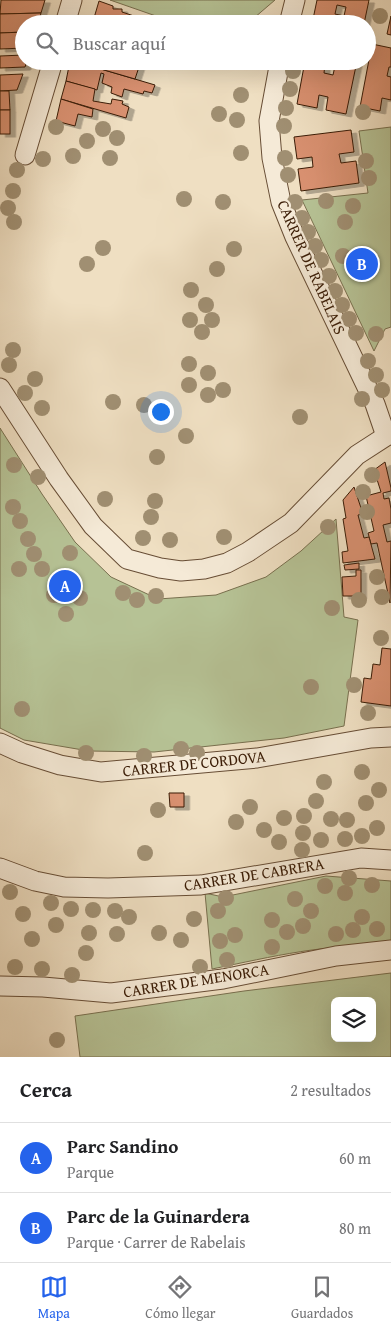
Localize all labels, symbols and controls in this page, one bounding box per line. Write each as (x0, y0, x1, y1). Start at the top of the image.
search box (15, 15, 376, 70)
icon: search (33, 29, 61, 57)
text: Buscar aquí (73, 29, 166, 57)
street label: CARRER DE RABELAIS (272, 196, 352, 338)
pin: B (346, 245, 378, 283)
your location (148, 399, 174, 425)
pin: A (49, 567, 81, 605)
street label: CARRER DE CORDOVA (121, 744, 267, 782)
street label: CARRER DE CABRERA (182, 851, 326, 897)
street label: CARRER DE MENORCA (121, 957, 271, 1003)
map controls (331, 997, 376, 1042)
button: layers (331, 997, 376, 1042)
text: Cerca (20, 1074, 72, 1105)
text: 2 resultados (290, 1078, 371, 1102)
text: Parc Sandino (67, 1132, 178, 1160)
text: A (31, 1146, 41, 1170)
text: 60 m (339, 1146, 371, 1170)
text: Parque (67, 1160, 114, 1184)
text: Parc de la Guinardera (67, 1202, 250, 1230)
text: B (31, 1216, 41, 1240)
text: 80 m (339, 1216, 371, 1240)
text: Parque · Carrer de Rabelais (67, 1230, 246, 1254)
tab: Mapa (38, 1273, 70, 1323)
tab: Cómo llegar (145, 1273, 216, 1323)
tab: Guardados (291, 1273, 353, 1323)

